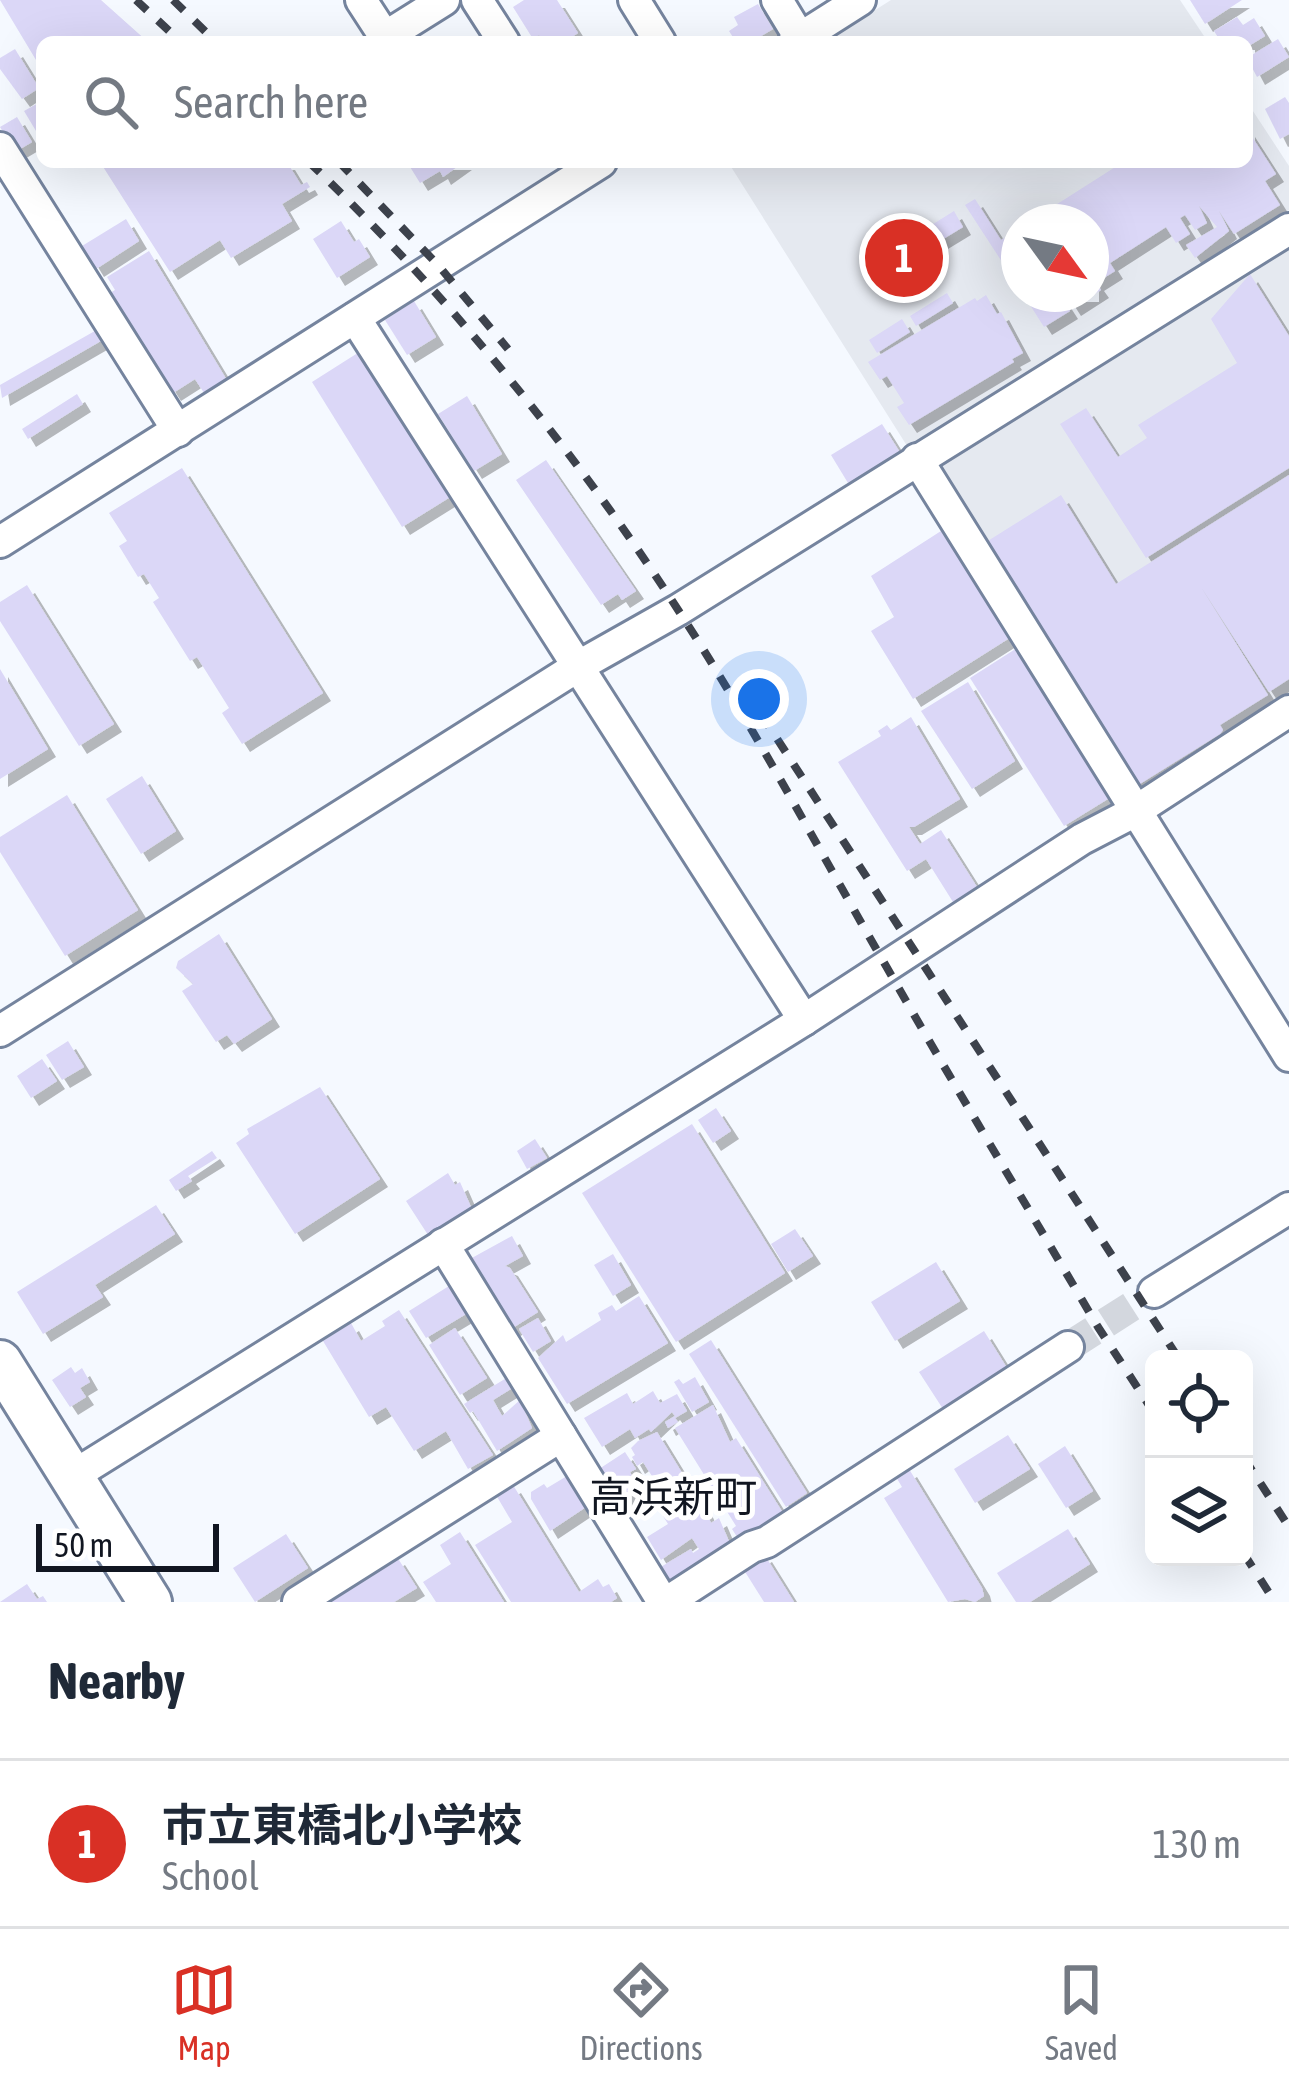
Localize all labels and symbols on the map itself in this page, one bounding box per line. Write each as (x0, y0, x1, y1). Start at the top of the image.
north arrow (1001, 204, 1109, 312)
pin: 1 (865, 213, 943, 303)
your location (729, 669, 789, 729)
district label: 高浜新町 (589, 1473, 757, 1521)
scale bar (36, 1518, 219, 1571)

